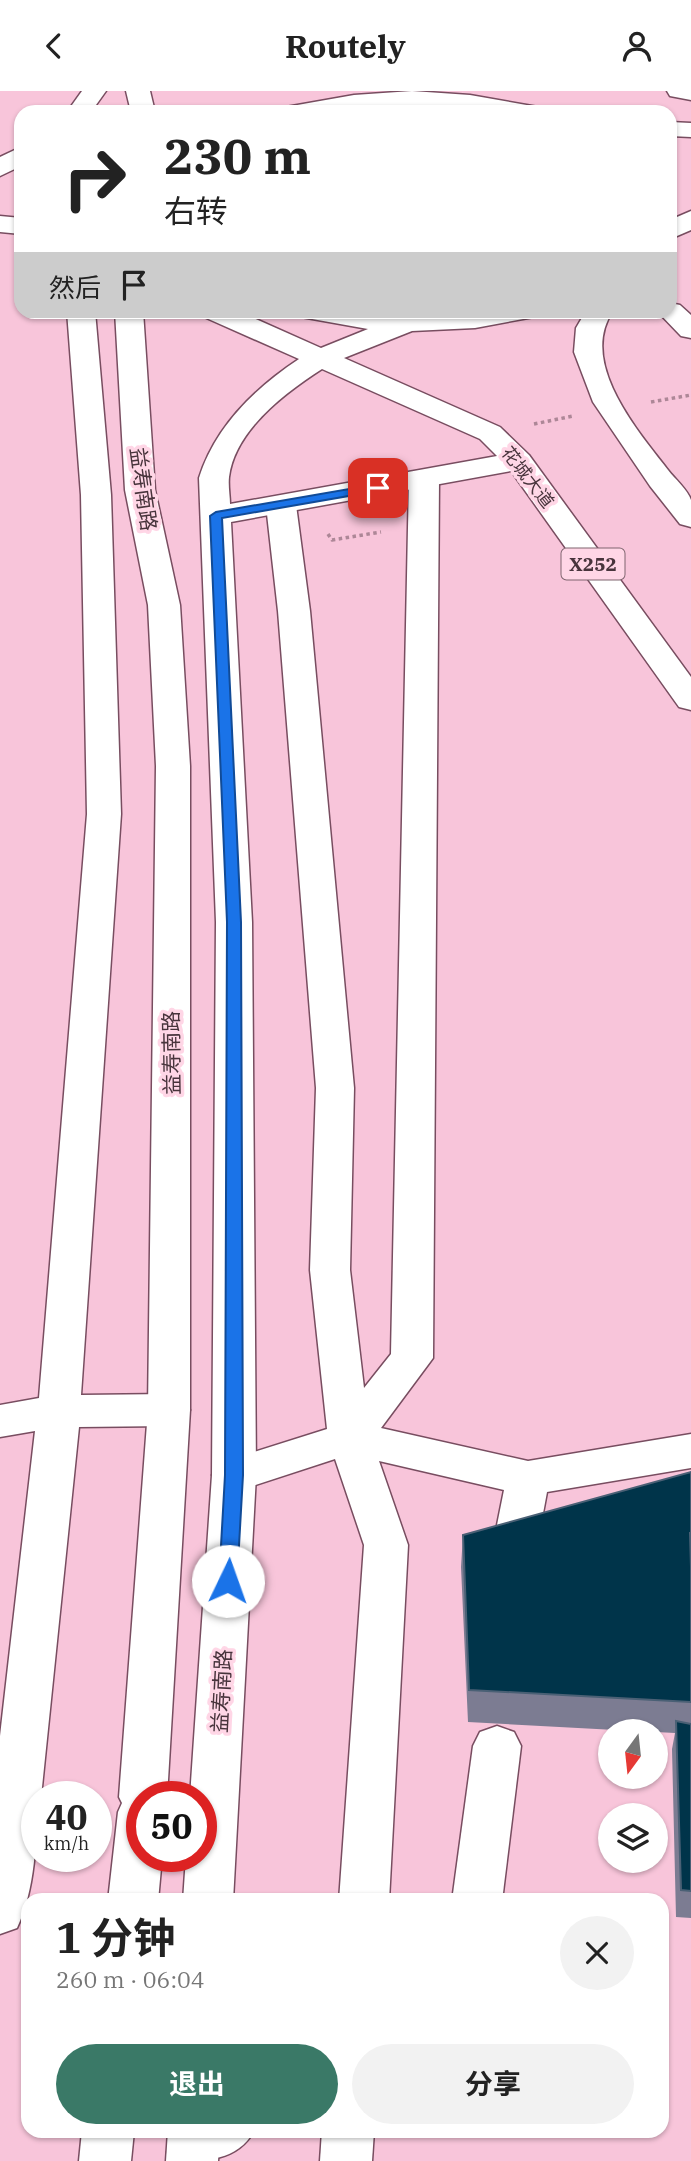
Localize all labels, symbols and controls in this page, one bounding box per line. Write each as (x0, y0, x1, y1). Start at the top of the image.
text: Routely (285, 25, 406, 67)
icon: back (35, 27, 73, 65)
icon: person (618, 27, 656, 65)
text: 230 m (164, 124, 311, 187)
icon: right (49, 133, 140, 224)
text: 右转 (164, 190, 228, 232)
icon: arrive (115, 266, 153, 304)
text: 然后 (49, 270, 101, 304)
street label: 花城大道 (497, 442, 559, 512)
street label: 益寿南路 (124, 445, 164, 533)
pin (348, 458, 408, 518)
icon: arrive (359, 469, 397, 507)
road number: X252 (562, 549, 624, 579)
street label: 益寿南路 (156, 1011, 186, 1095)
position arrow (191, 1544, 265, 1618)
street label: 益寿南路 (205, 1648, 237, 1734)
north arrow (598, 1719, 668, 1789)
map controls (598, 1719, 668, 1873)
speed limit sign: 50 (126, 1781, 217, 1872)
text: 40 (45, 1794, 88, 1840)
button: layers (598, 1803, 668, 1873)
text: km/h (44, 1832, 89, 1855)
text: 1 分钟 (56, 1910, 175, 1965)
button: close (560, 1916, 634, 1990)
text: 260 m · 06:04 (56, 1964, 205, 1994)
button: 退出 (56, 2044, 338, 2124)
button: 分享 (352, 2044, 634, 2124)

